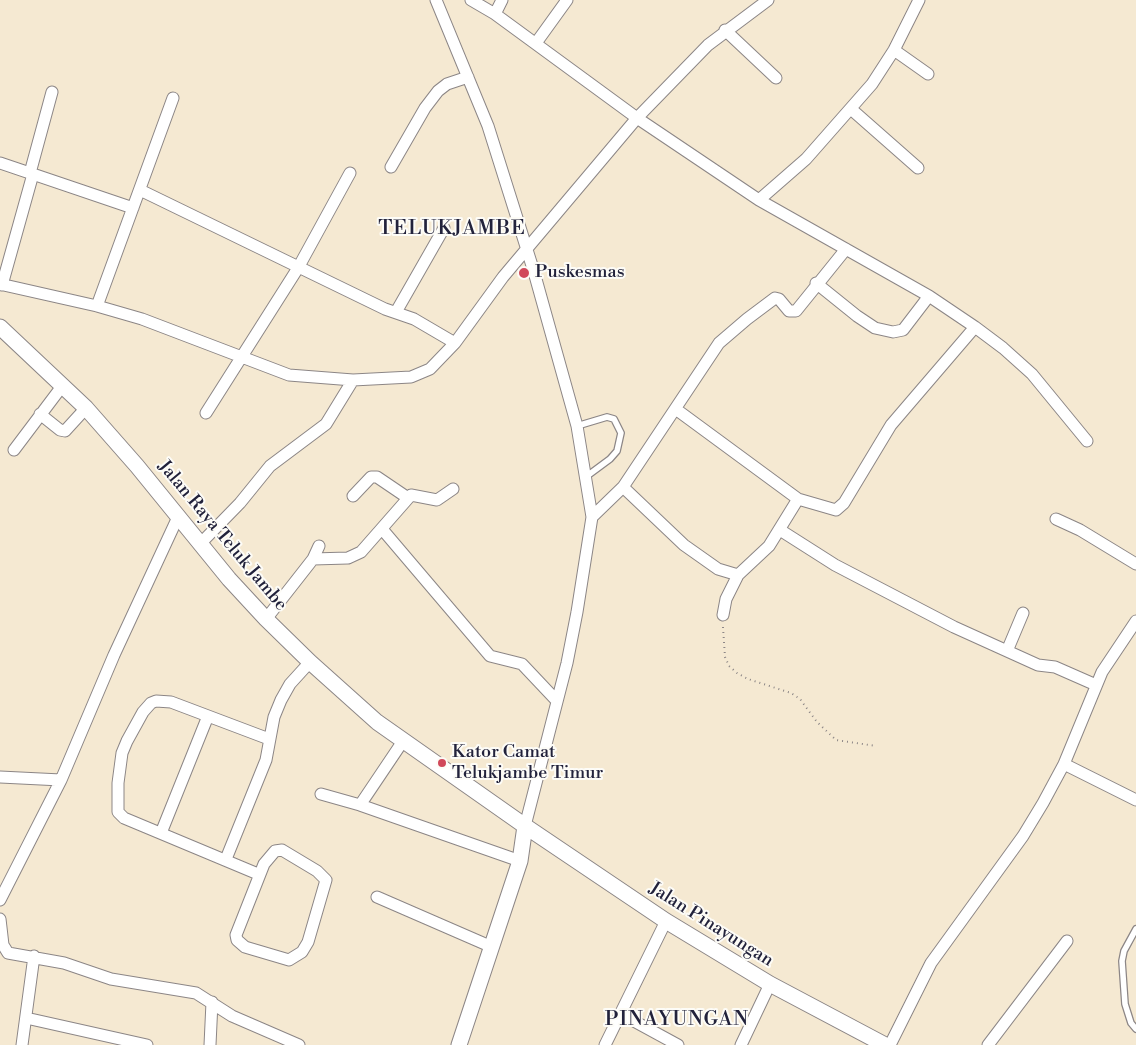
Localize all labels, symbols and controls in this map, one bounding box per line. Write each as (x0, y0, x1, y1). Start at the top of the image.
district label: TELUKJAMBE (377, 217, 527, 241)
place label: Puskesmas (535, 262, 625, 284)
marker: Puskesmas (517, 266, 531, 280)
street label: Jalan Raya Teluk Jambe (153, 456, 291, 616)
place label: Kator Camat Telukjambe Timur (452, 742, 603, 784)
marker: Kator Camat Telukjambe Timur (436, 757, 448, 769)
street label: Jalan Pinayungan (645, 878, 777, 972)
district label: PINAYUNGAN (604, 1008, 750, 1032)

